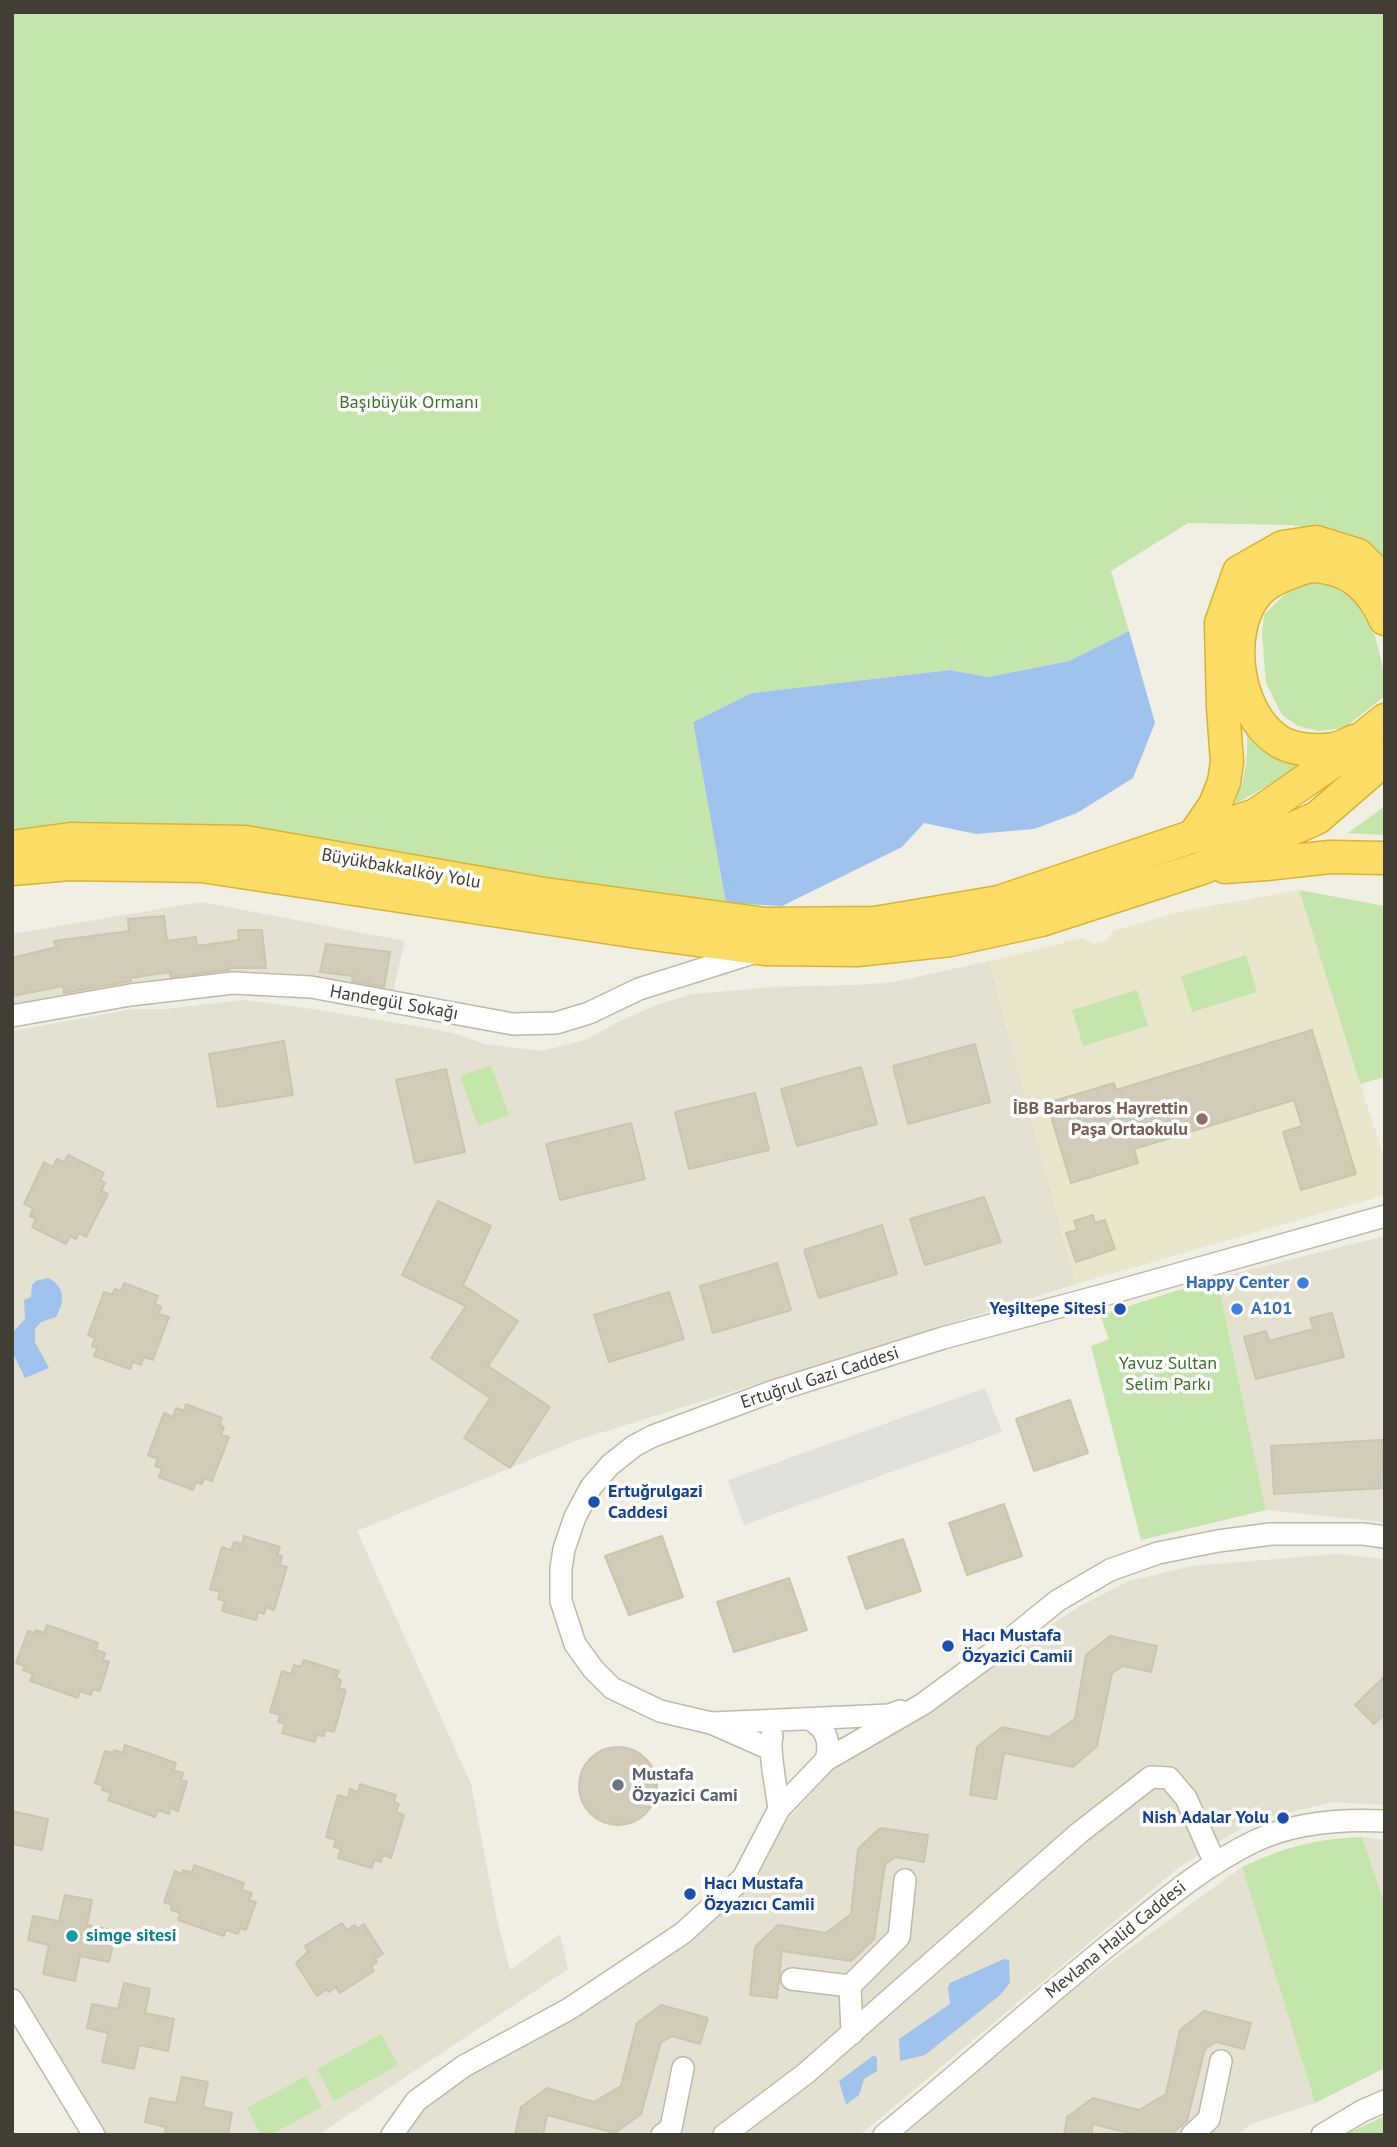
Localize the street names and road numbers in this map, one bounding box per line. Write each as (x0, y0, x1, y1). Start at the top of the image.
street label: Büyükbakkalköy Yolu (320, 844, 482, 894)
street label: Handegül Sokağı (328, 981, 460, 1025)
street label: Ertuğrul Gazi Caddesi (738, 1342, 902, 1414)
street label: Mevlana Halid Caddesi (1041, 1877, 1191, 2003)

